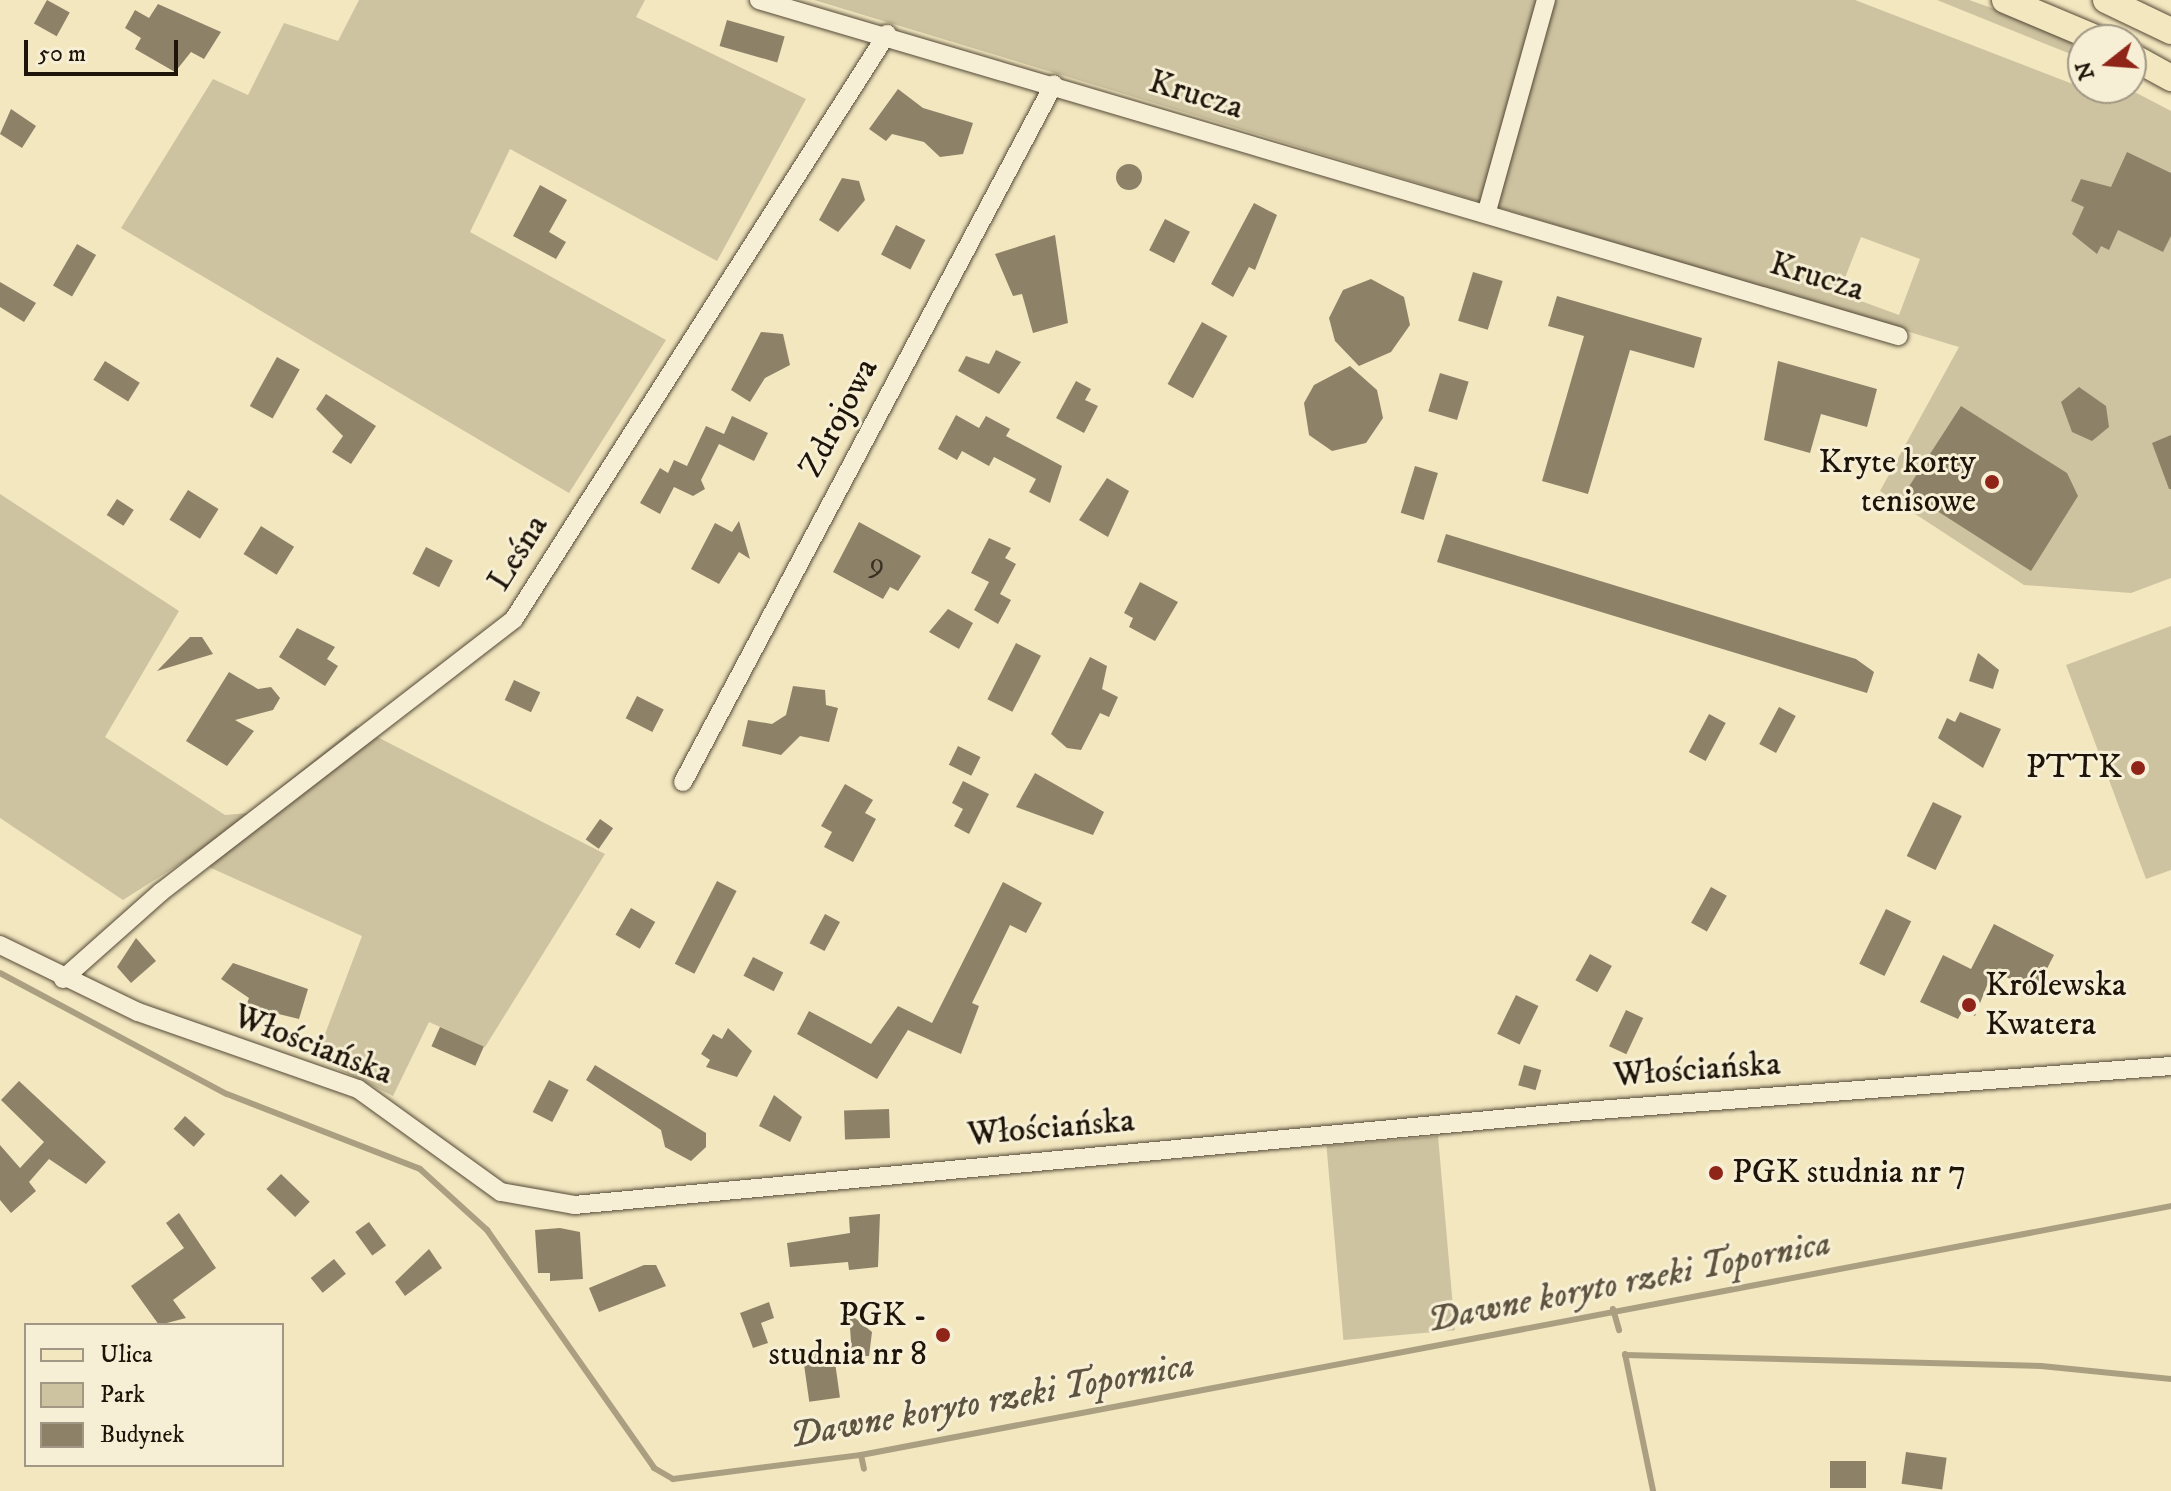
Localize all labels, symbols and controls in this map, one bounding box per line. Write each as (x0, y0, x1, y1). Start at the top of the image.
scale bar (28, 24, 182, 74)
north arrow (2067, 24, 2147, 104)
text: 50 m (38, 39, 86, 69)
text: N (2070, 58, 2101, 83)
street label: Krucza (1144, 61, 1248, 129)
street label: Krucza (1765, 243, 1869, 311)
street label: Zdrojowa (791, 352, 887, 484)
place label: Kryte korty tenisowe (1818, 442, 1976, 522)
marker: Kryte korty tenisowe (1983, 473, 2001, 491)
street label: Leśna (479, 507, 557, 599)
house number: 9 (870, 546, 884, 582)
place label: PTTK (2026, 748, 2122, 788)
marker: PTTK (2129, 759, 2147, 777)
place label: Królewska Kwatera (1985, 965, 2126, 1044)
street label: Włościańska (228, 996, 398, 1094)
marker: Królewska Kwatera (1960, 996, 1978, 1014)
street label: Włościańska (1612, 1044, 1782, 1096)
street label: Włościańska (966, 1100, 1136, 1156)
place label: PGK studnia nr 7 (1732, 1153, 1966, 1193)
marker: PGK studnia nr 7 (1707, 1164, 1725, 1182)
water label: Dawne koryto rzeki Topornica (1424, 1222, 1834, 1342)
place label: PGK - studnia nr 8 (768, 1295, 927, 1374)
legend (24, 1323, 284, 1467)
marker: PGK - studnia nr 8 (934, 1326, 952, 1344)
text: Ulica (100, 1340, 153, 1370)
water label: Dawne koryto rzeki Topornica (786, 1344, 1198, 1458)
text: Park (100, 1380, 145, 1410)
text: Budynek (100, 1420, 184, 1450)

